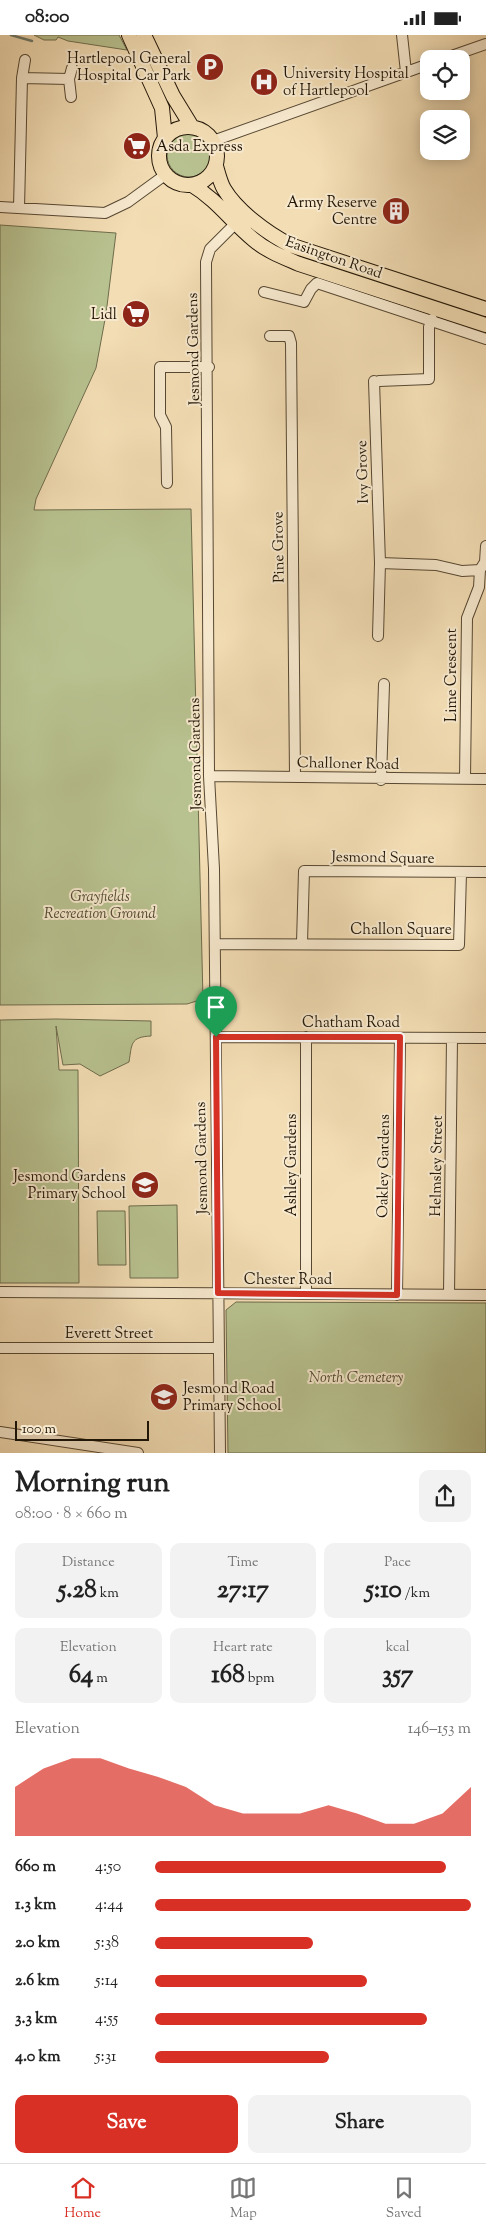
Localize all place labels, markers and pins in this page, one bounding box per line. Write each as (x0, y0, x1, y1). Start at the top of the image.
place label: Hartlepool General Hospital Car Park (67, 49, 191, 87)
parking icon: Hartlepool General Hospital Car Park (195, 52, 225, 82)
place label: University Hospital of Hartlepool (283, 64, 409, 102)
hospital icon: University Hospital of Hartlepool (249, 67, 279, 97)
supermarket icon: Asda Express (122, 131, 152, 161)
place label: Asda Express (156, 137, 243, 158)
place label: Army Reserve Centre (287, 193, 377, 231)
building icon: Army Reserve Centre (381, 196, 411, 226)
supermarket icon: Lidl (121, 299, 151, 329)
place label: Lidl (91, 305, 117, 326)
pin (195, 986, 237, 1037)
place label: Jesmond Gardens Primary School (12, 1167, 126, 1205)
school or university icon: Jesmond Gardens Primary School (130, 1170, 160, 1200)
place label: Jesmond Road Primary School (182, 1379, 281, 1417)
school or university icon: Jesmond Road Primary School (149, 1382, 179, 1412)

